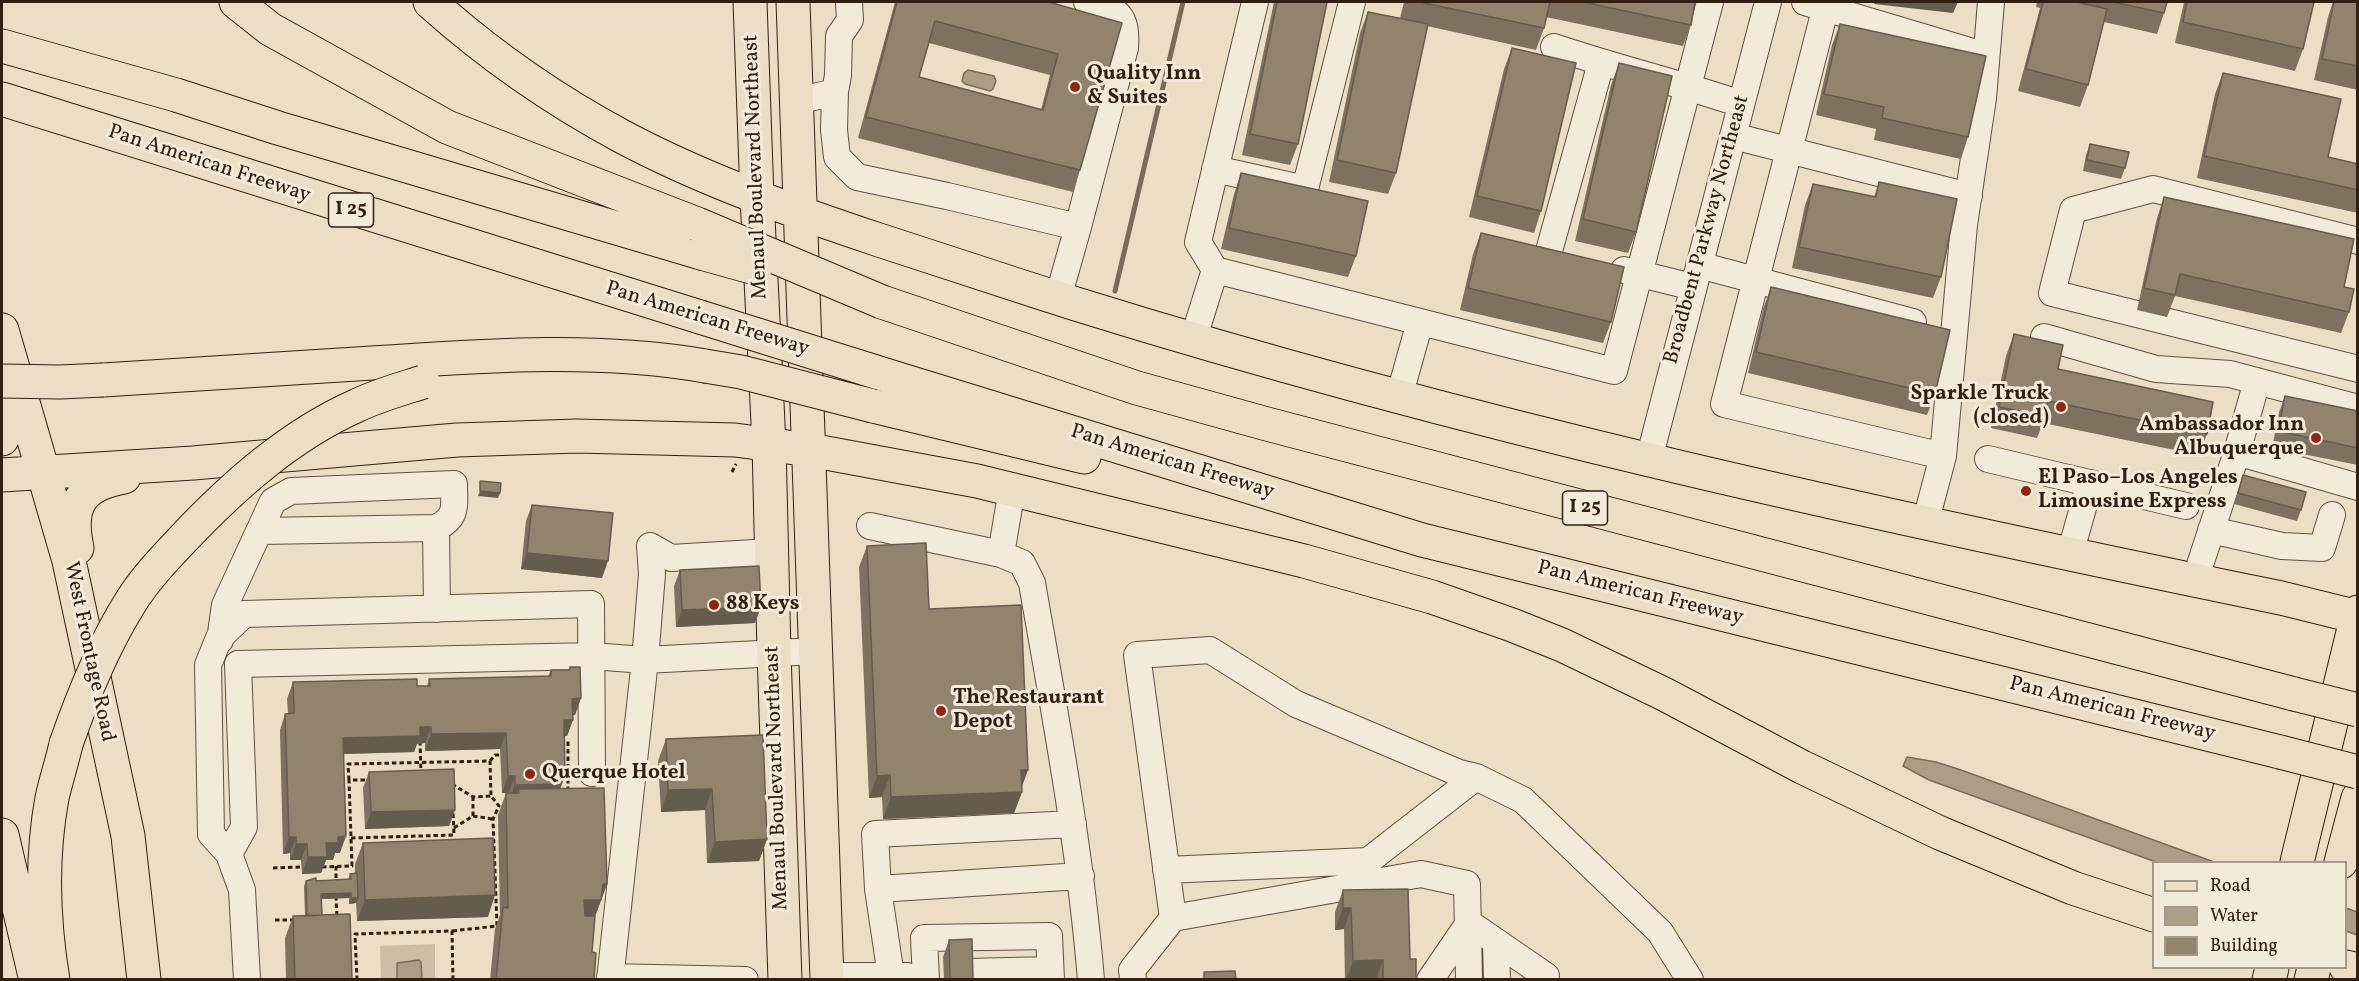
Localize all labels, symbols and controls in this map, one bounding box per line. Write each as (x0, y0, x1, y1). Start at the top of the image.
street label: Menaul Boulevard Northeast (740, 34, 774, 300)
place label: Quality Inn & Suites (1087, 62, 1201, 112)
marker: Quality Inn & Suites (1068, 80, 1082, 94)
street label: Broadbent Parkway Northeast (1660, 93, 1756, 367)
street label: Pan American Freeway (105, 120, 313, 210)
road number: I 25 (328, 193, 374, 227)
street label: Pan American Freeway (602, 277, 812, 363)
place label: Sparkle Truck (closed) (1910, 382, 2049, 432)
marker: Sparkle Truck (closed) (2054, 400, 2068, 414)
place label: Ambassador Inn Albuquerque (2139, 413, 2304, 463)
street label: Pan American Freeway (1067, 420, 1277, 506)
marker: Ambassador Inn Albuquerque (2309, 431, 2323, 445)
place label: El Paso–Los Angeles Limousine Express (2038, 466, 2238, 516)
marker: El Paso–Los Angeles Limousine Express (2019, 484, 2033, 498)
road number: I 25 (1562, 491, 1608, 525)
street label: Pan American Freeway (1534, 556, 1746, 632)
street label: West Frontage Road (57, 560, 119, 744)
place label: 88 Keys (726, 592, 800, 618)
marker: 88 Keys (707, 598, 721, 612)
street label: Menaul Boulevard Northeast (761, 645, 795, 911)
street label: Pan American Freeway (2006, 672, 2218, 748)
place label: The Restaurant Depot (953, 686, 1104, 736)
marker: The Restaurant Depot (934, 704, 948, 718)
place label: Querque Hotel (542, 761, 686, 787)
marker: Querque Hotel (523, 767, 537, 781)
legend (2152, 861, 2347, 969)
text: Road (2210, 874, 2251, 899)
text: Water (2210, 904, 2258, 929)
text: Building (2210, 934, 2278, 959)

